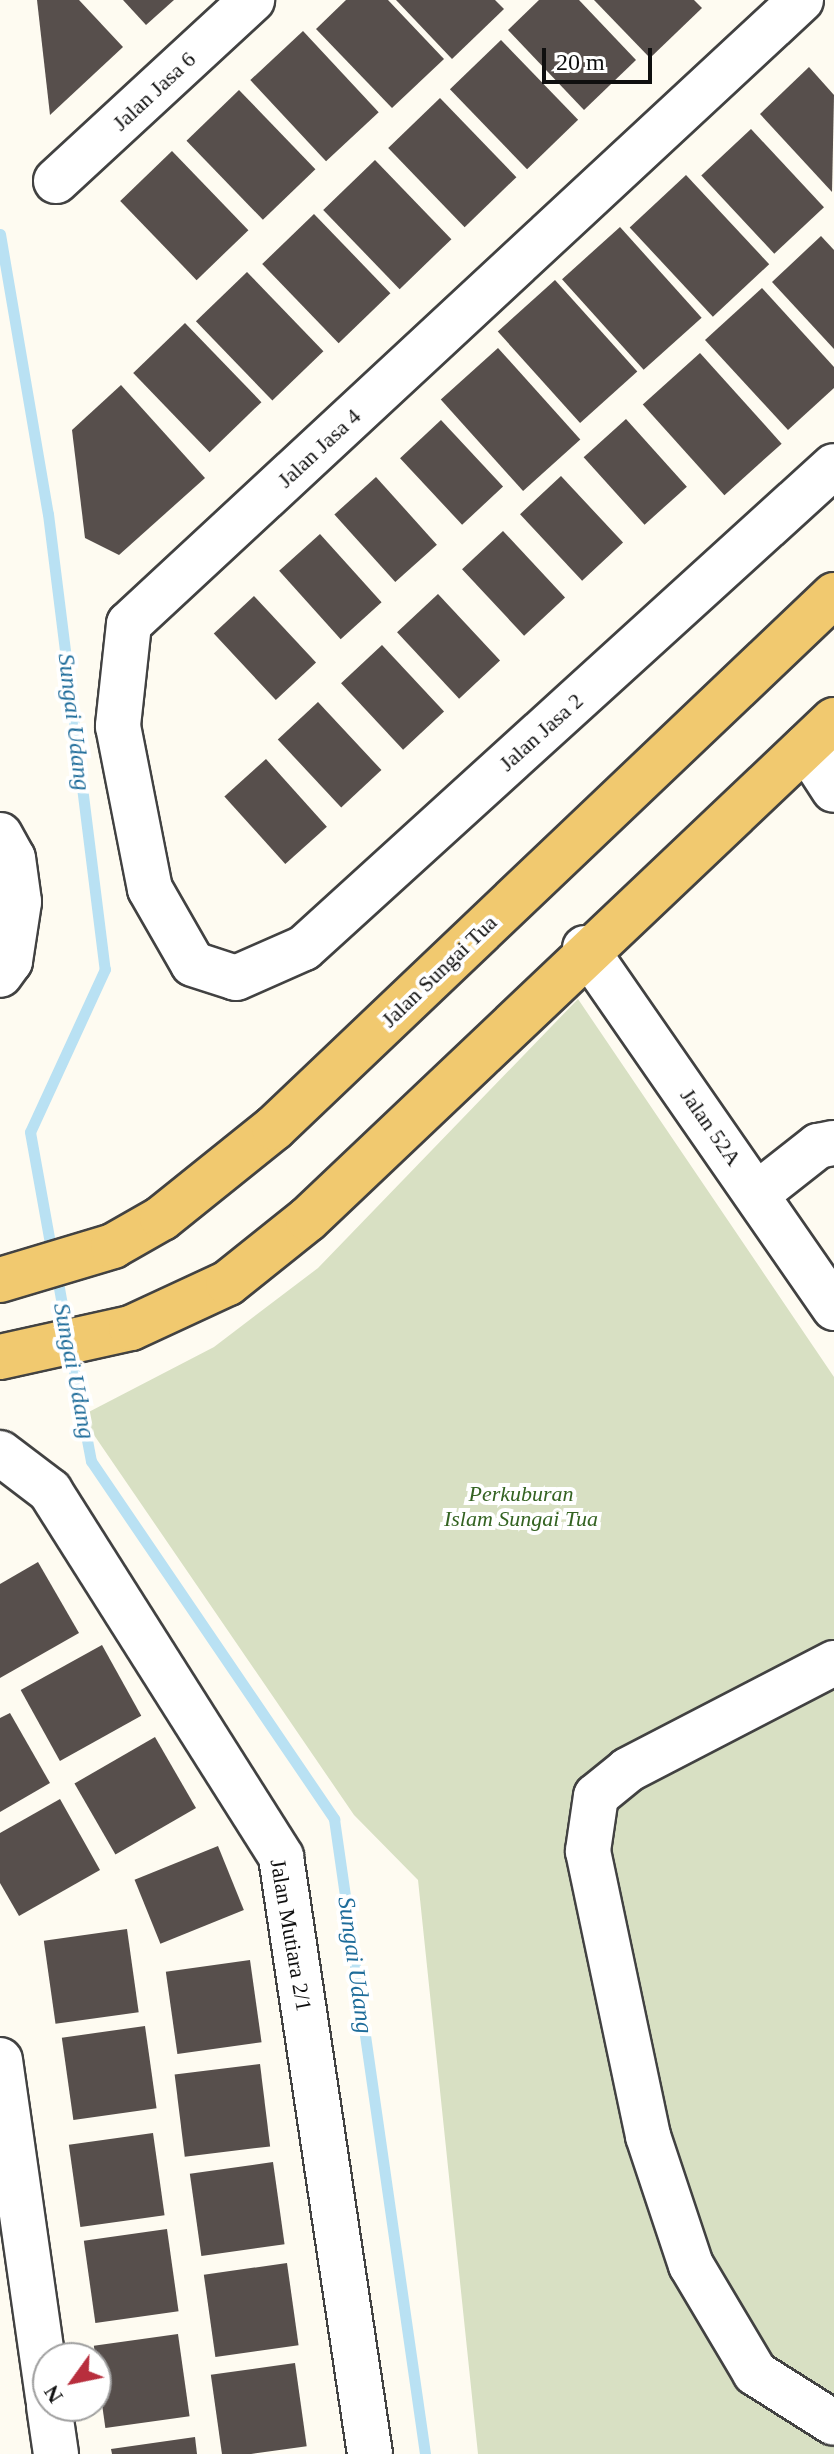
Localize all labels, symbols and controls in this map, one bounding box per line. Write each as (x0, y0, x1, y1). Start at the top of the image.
scale bar (546, 32, 656, 82)
street label: Jalan Jasa 6 (107, 46, 201, 136)
text: 20 m (556, 49, 605, 75)
street label: Jalan Jasa 4 (272, 403, 366, 493)
water label: Sungai Udang (51, 652, 97, 792)
street label: Jalan Jasa 2 (494, 687, 588, 777)
street label: Jalan Sungai Tua (376, 909, 502, 1033)
street label: Jalan 52A (675, 1083, 747, 1171)
water label: Sungai Udang (47, 1301, 101, 1441)
park label: Perkuburan Islam Sungai Tua (444, 1480, 598, 1532)
street label: Jalan Mutiara 2/1 (265, 1857, 317, 2013)
water label: Sungai Udang (331, 1895, 379, 2035)
north arrow (32, 2342, 112, 2422)
text: N (38, 2381, 68, 2408)

